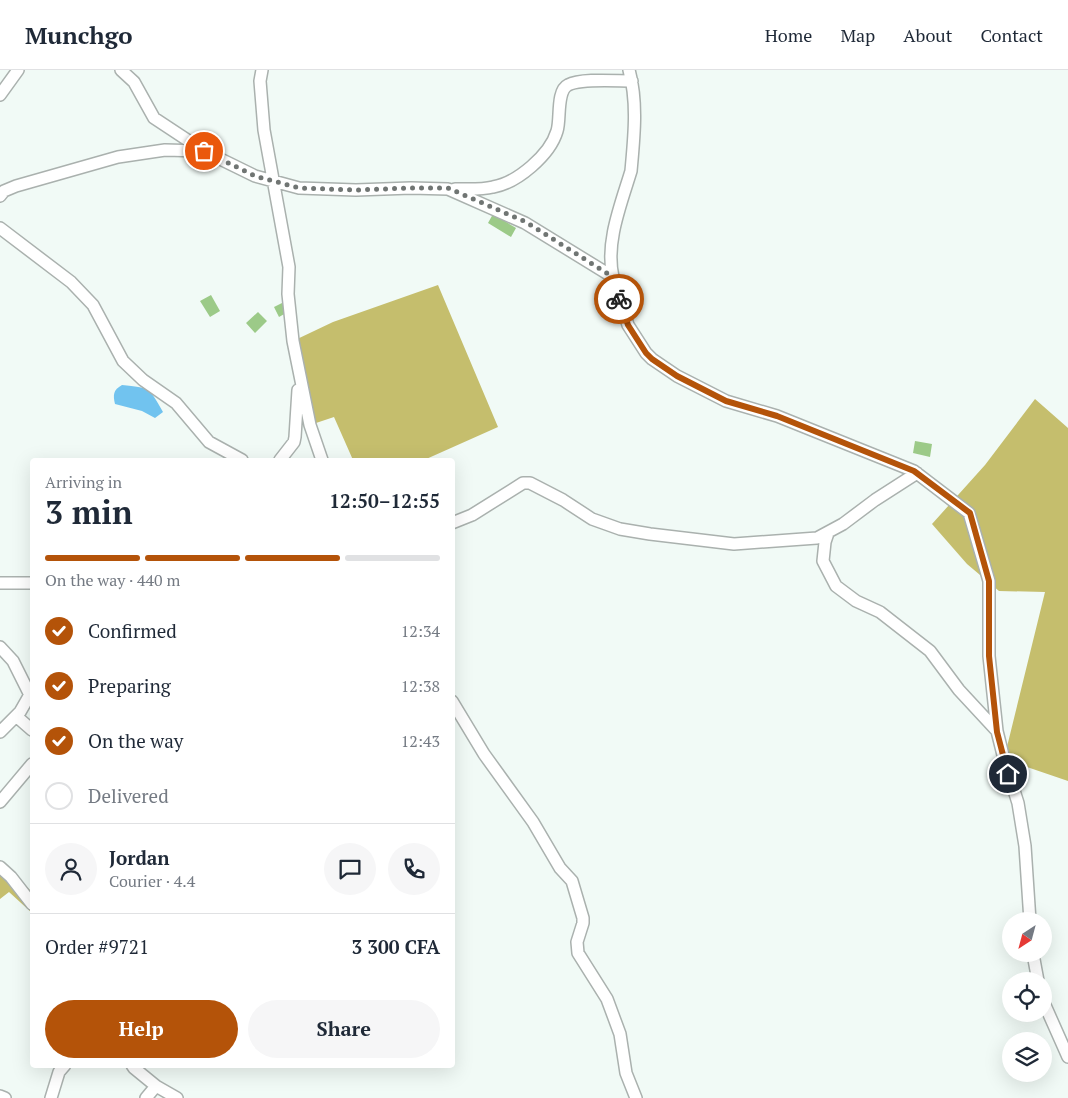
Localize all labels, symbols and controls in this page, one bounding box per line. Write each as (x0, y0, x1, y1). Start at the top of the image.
text: Munchgo (25, 19, 132, 51)
text: Home (765, 23, 812, 47)
text: Map (840, 23, 875, 47)
text: About (903, 23, 952, 47)
text: Contact (980, 23, 1043, 47)
pin (183, 130, 225, 172)
icon: bag (190, 137, 218, 165)
courier (594, 274, 644, 324)
icon: bike (605, 285, 633, 313)
text: Arriving in (45, 471, 122, 493)
text: 12:50–12:55 (329, 488, 440, 513)
text: 3 min (45, 491, 133, 533)
text: On the way · 440 m (45, 569, 180, 591)
icon: check (45, 617, 73, 645)
text: Confirmed (88, 618, 177, 643)
text: 12:34 (401, 620, 440, 642)
icon: check (45, 672, 73, 700)
text: Preparing (88, 673, 171, 698)
text: 12:38 (401, 675, 440, 697)
icon: check (45, 727, 73, 755)
text: On the way (88, 728, 183, 753)
text: 12:43 (401, 730, 440, 752)
pin (987, 753, 1029, 795)
icon: home (994, 760, 1022, 788)
text: Delivered (88, 783, 169, 808)
button: person (45, 843, 97, 895)
button: chat (324, 843, 376, 895)
button: phone (388, 843, 440, 895)
text: Jordan (109, 845, 170, 870)
text: Courier · 4.4 (109, 870, 195, 892)
north arrow (1002, 912, 1052, 962)
map controls (1002, 912, 1052, 1082)
text: Order #9721 (45, 934, 149, 959)
text: 3 300 CFA (351, 934, 440, 959)
button: locate (1002, 972, 1052, 1022)
button: Help (45, 1000, 238, 1058)
button: Share (248, 1000, 440, 1058)
button: layers (1002, 1032, 1052, 1082)

